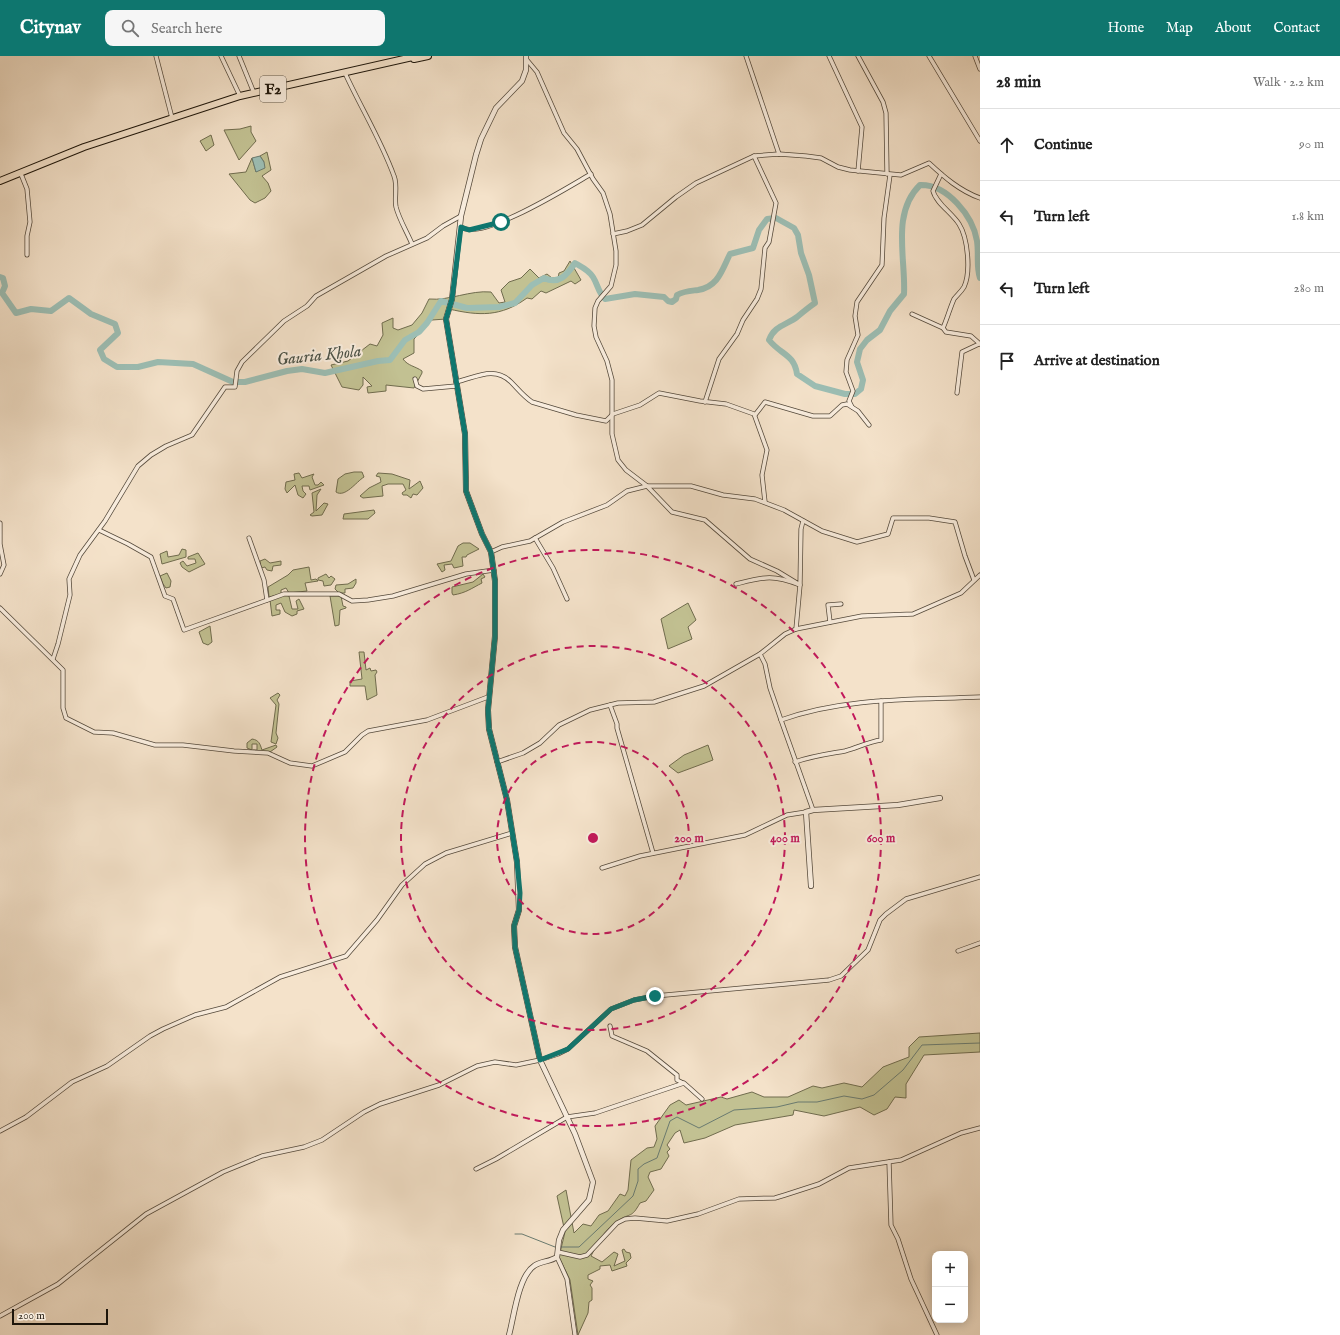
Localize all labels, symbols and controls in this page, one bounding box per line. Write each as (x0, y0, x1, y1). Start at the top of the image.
search box (105, 10, 385, 46)
text: Citynav (20, 16, 81, 40)
icon: search (119, 17, 141, 39)
text: Search here (151, 19, 222, 38)
text: Home (1108, 19, 1144, 37)
text: Map (1166, 19, 1193, 37)
text: About (1215, 19, 1251, 37)
text: Contact (1273, 19, 1320, 37)
text: 28 min (996, 72, 1041, 93)
text: Walk · 2.2 km (1253, 74, 1324, 91)
road number: F2 (260, 76, 286, 102)
icon: ahead (996, 134, 1018, 156)
text: Continue (1034, 135, 1092, 154)
text: 90 m (1299, 136, 1324, 153)
icon: left (996, 206, 1018, 228)
text: Turn left (1034, 207, 1090, 226)
text: 1.8 km (1291, 208, 1324, 225)
route start (492, 213, 510, 231)
icon: left (996, 278, 1018, 300)
text: Turn left (1034, 279, 1090, 298)
text: 280 m (1294, 280, 1324, 297)
water label: Gauria Khola (276, 341, 363, 371)
icon: arrive (996, 350, 1018, 372)
text: Arrive at destination (1034, 351, 1160, 370)
centre of rings (586, 831, 600, 845)
text: 200 m (674, 831, 704, 846)
text: 400 m (770, 831, 801, 846)
text: 600 m (867, 831, 896, 846)
route end (646, 987, 664, 1005)
map controls (932, 1251, 968, 1323)
button: + (932, 1251, 968, 1287)
button: − (932, 1287, 968, 1323)
scale bar (12, 1307, 108, 1326)
text: 200 m (18, 1309, 45, 1323)

